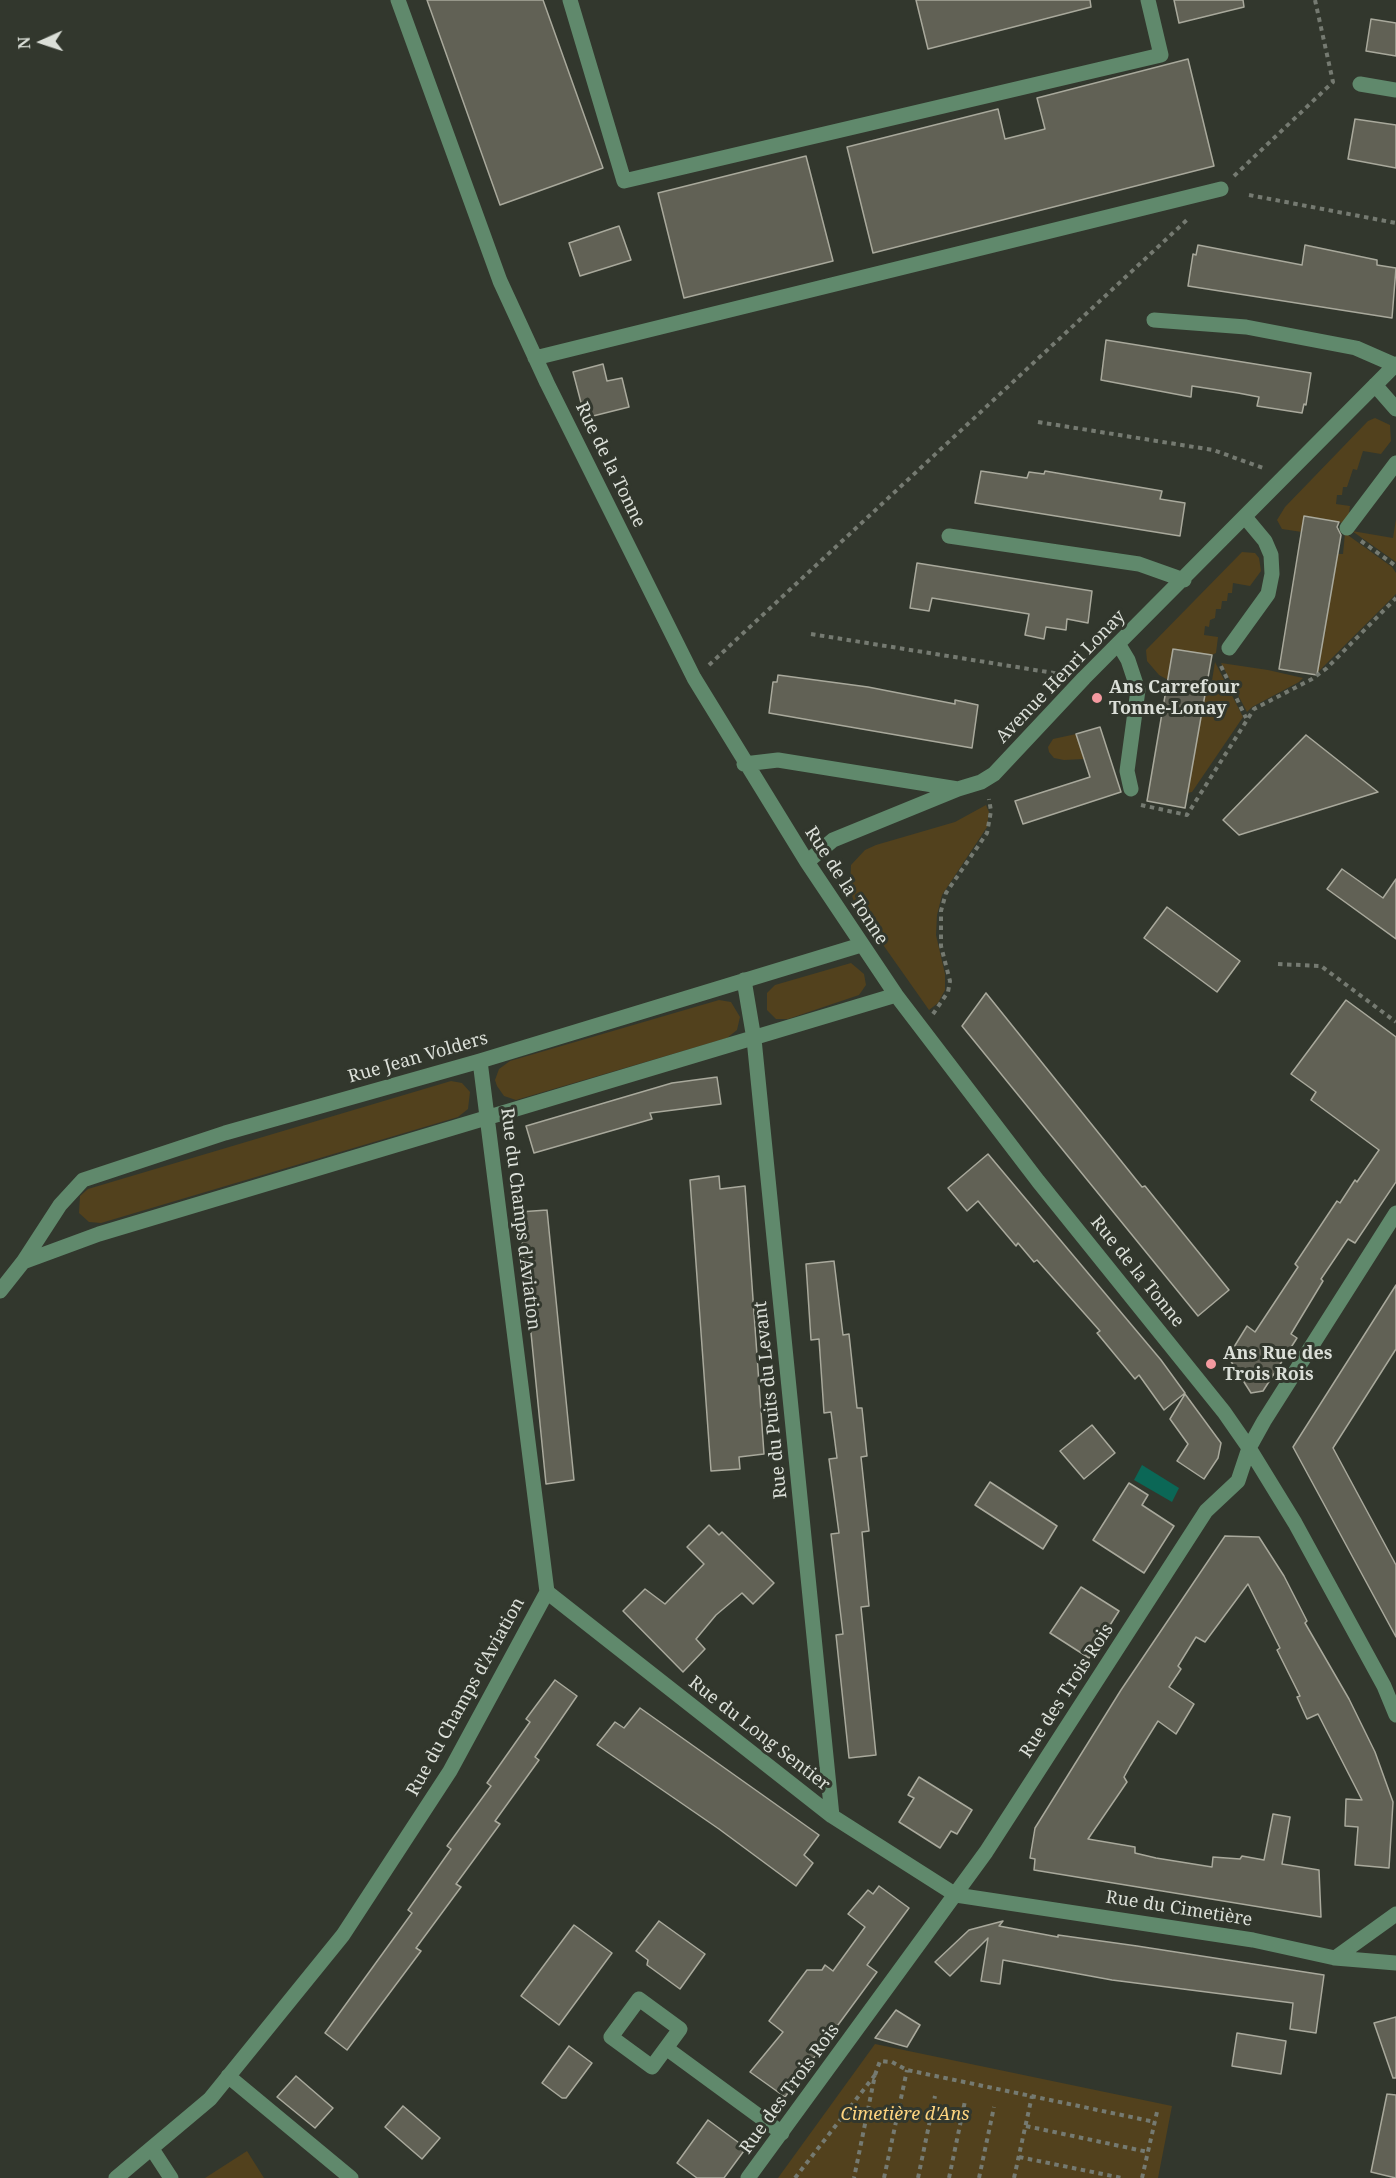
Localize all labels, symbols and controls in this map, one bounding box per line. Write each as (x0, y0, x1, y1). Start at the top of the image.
north arrow (12, 12, 72, 72)
text: N (13, 36, 35, 50)
street label: Rue de la Tonne (570, 399, 650, 531)
street label: Avenue Henri Lonay (992, 606, 1130, 748)
place label: Ans Carrefour Tonne-Lonay (1109, 677, 1240, 720)
marker: Ans Carrefour Tonne-Lonay (1090, 691, 1104, 705)
street label: Rue de la Tonne (800, 823, 892, 949)
street label: Rue Jean Volders (346, 1028, 490, 1088)
street label: Rue du Champs d'Aviation (496, 1107, 544, 1331)
street label: Rue de la Tonne (1086, 1212, 1188, 1332)
street label: Rue du Puits du Levant (750, 1300, 792, 1500)
place label: Ans Rue des Trois Rois (1223, 1343, 1332, 1386)
marker: Ans Rue des Trois Rois (1204, 1357, 1218, 1371)
street label: Rue du Champs d'Aviation (402, 1594, 530, 1800)
street label: Rue des Trois Rois (1016, 1620, 1118, 1762)
street label: Rue du Long Sentier (684, 1672, 834, 1796)
street label: Rue du Cimetière (1104, 1887, 1254, 1931)
street label: Rue des Trois Rois (736, 2020, 844, 2158)
park label: Cimetière d'Ans (840, 2104, 970, 2126)

